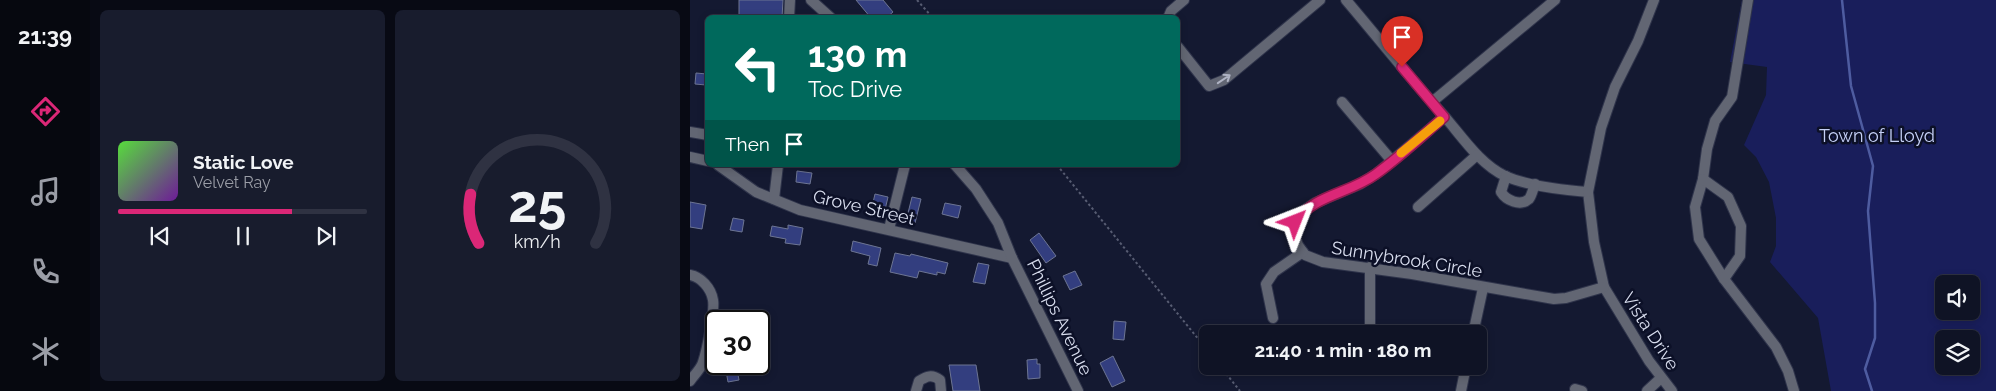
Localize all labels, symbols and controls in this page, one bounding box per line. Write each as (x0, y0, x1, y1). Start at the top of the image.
pin (1381, 16, 1423, 67)
text: 21:39 (18, 23, 72, 49)
icon: arrive (1388, 23, 1416, 51)
text: 130 m (808, 34, 907, 75)
icon: left (725, 35, 790, 100)
one-way arrow (1216, 74, 1230, 84)
text: Toc Drive (808, 76, 902, 102)
icon: directions (28, 94, 63, 129)
park label: Town of Lloyd (1819, 125, 1935, 146)
icon: arrive (780, 130, 808, 158)
text: Then (725, 133, 770, 155)
text: Static Love (193, 151, 294, 173)
text: Velvet Ray (193, 173, 271, 192)
text: 25 (508, 173, 567, 234)
icon: music (28, 174, 63, 209)
street label: Grove Street (811, 185, 917, 229)
position arrow (1268, 195, 1320, 247)
icon: previous (146, 222, 174, 250)
icon: pause (229, 222, 257, 250)
icon: next (312, 222, 340, 250)
text: km/h (514, 231, 561, 252)
street label: Sunnybrook Circle (1330, 237, 1484, 281)
icon: phone (28, 254, 63, 289)
street label: Phillips Avenue (1023, 256, 1097, 379)
map controls (1935, 275, 1980, 375)
button: sound (1935, 275, 1980, 320)
street label: Vista Drive (1618, 288, 1684, 374)
speed limit sign: 30 (705, 310, 770, 375)
button: layers (1935, 330, 1980, 375)
icon: climate (28, 334, 63, 369)
text: 21:40 · 1 min · 180 m (1255, 339, 1431, 361)

